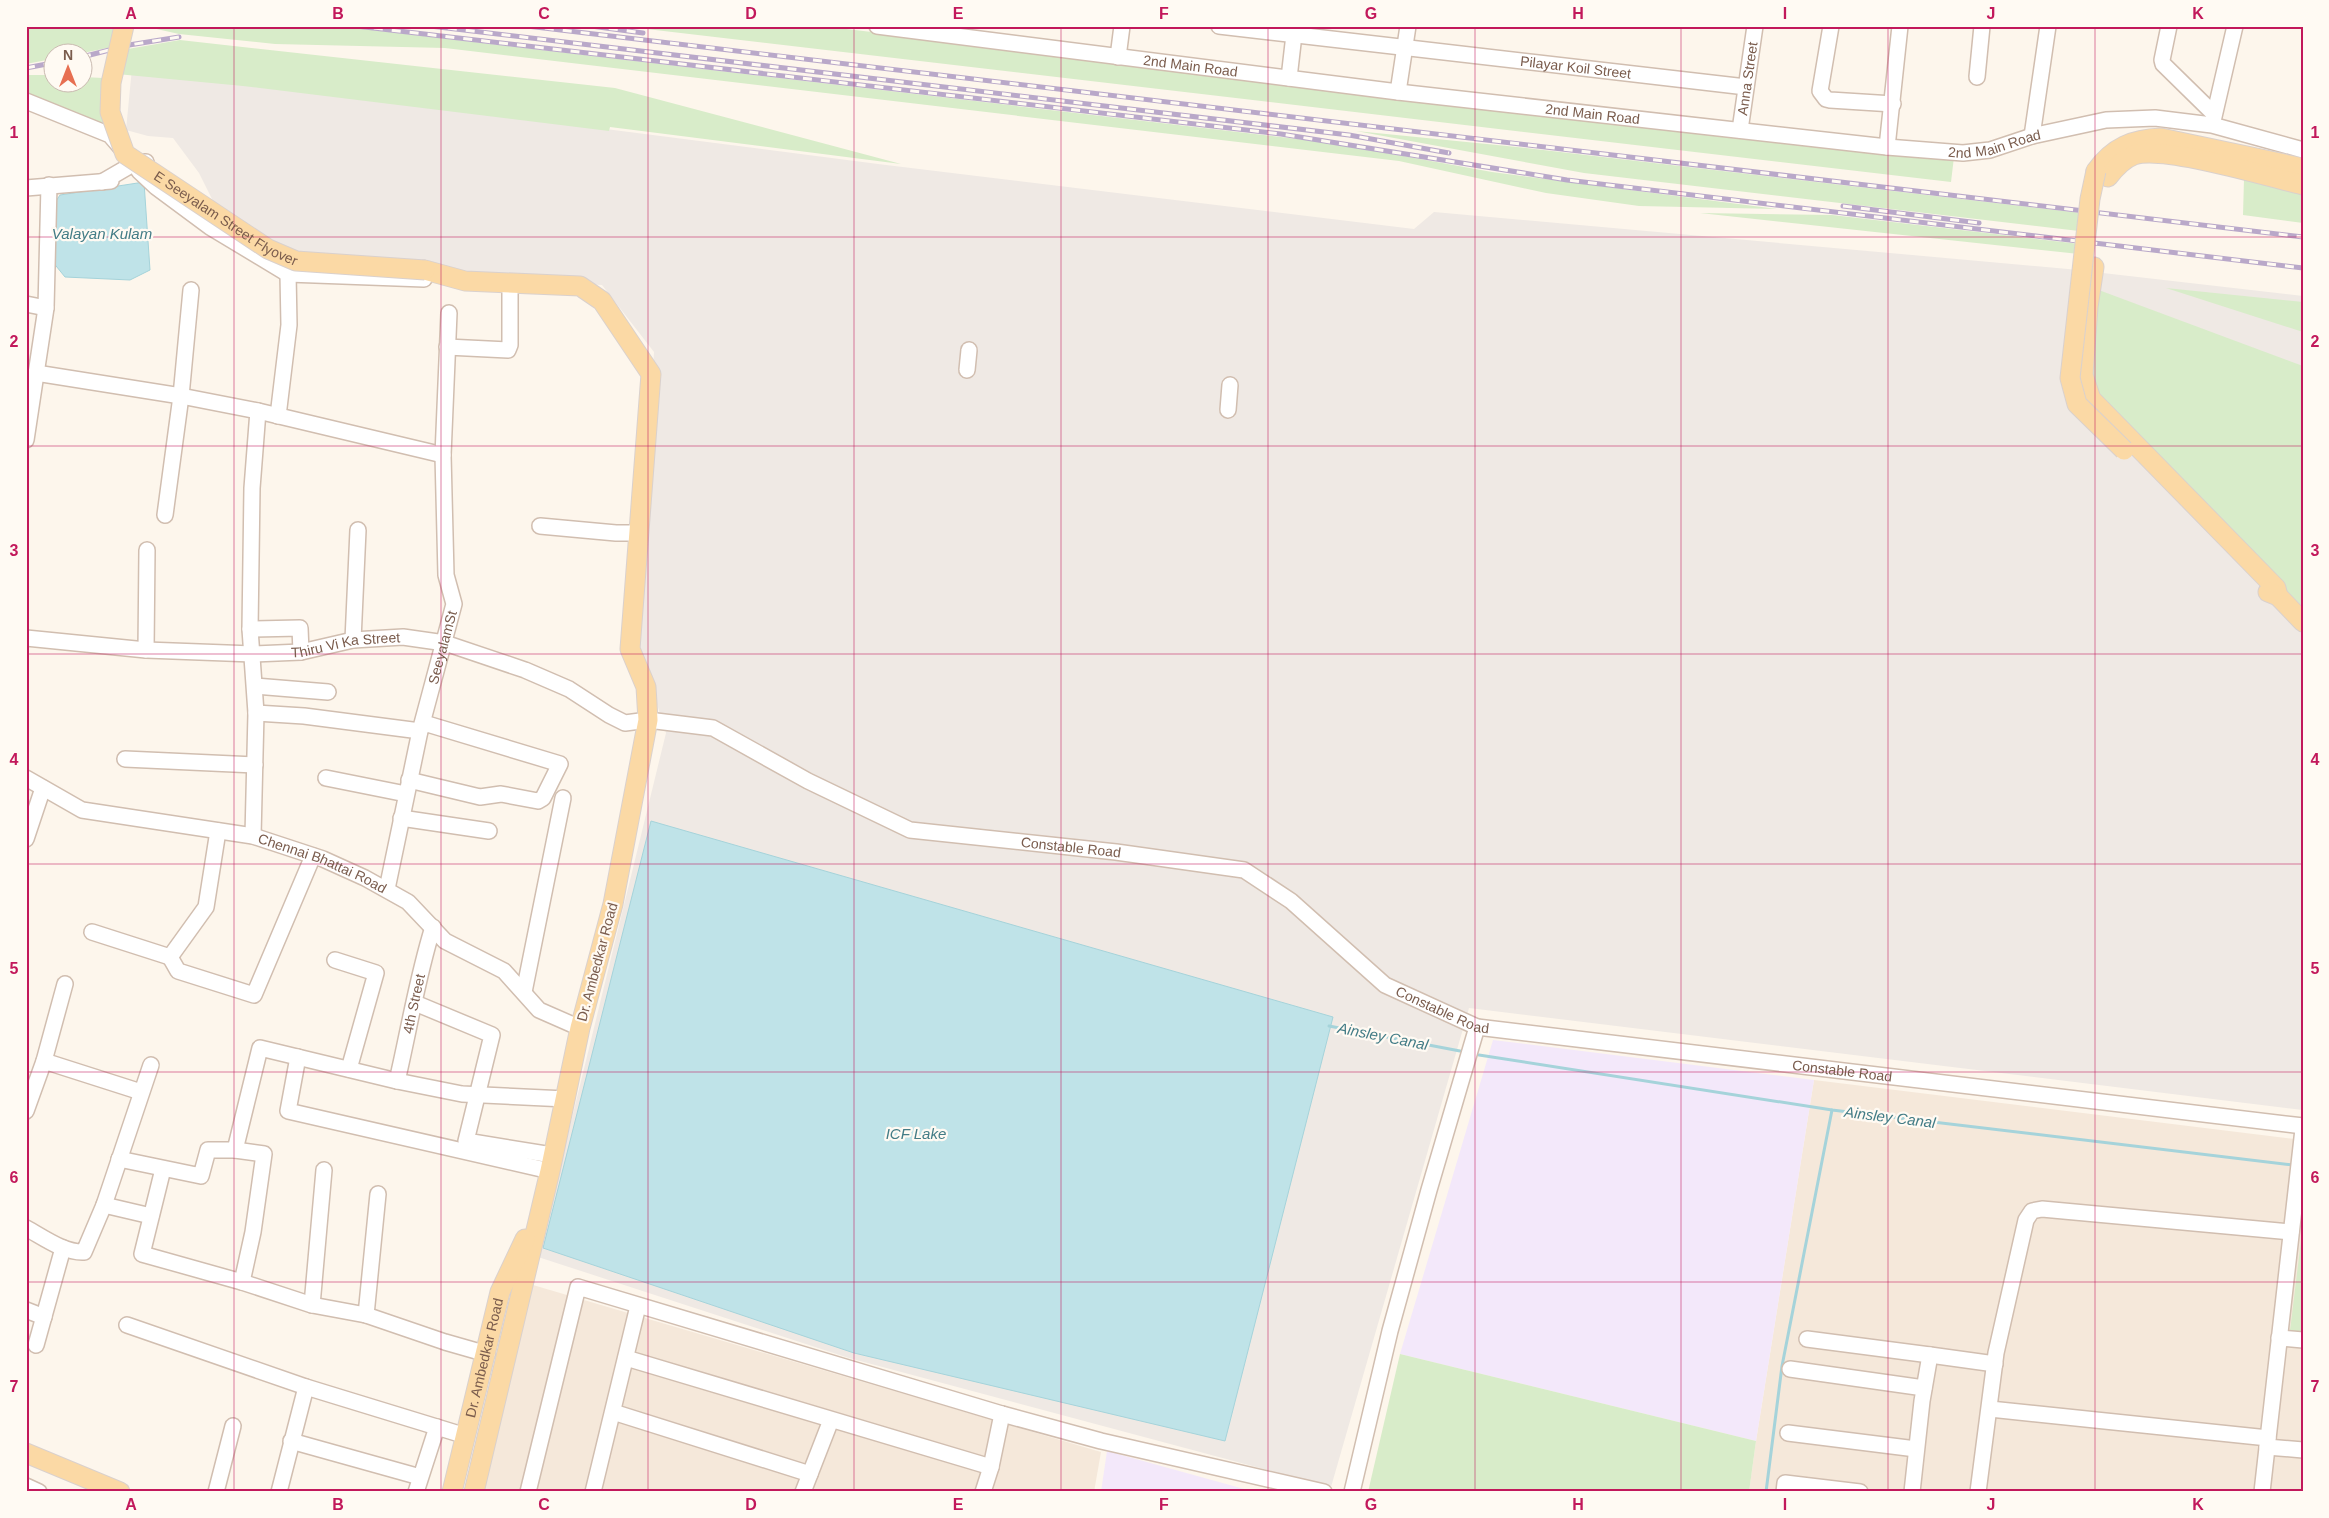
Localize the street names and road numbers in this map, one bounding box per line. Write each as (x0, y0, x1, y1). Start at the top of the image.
street label: Anna Street (1734, 41, 1761, 116)
street label: 2nd Main Road (1142, 52, 1239, 80)
street label: Pilayar Koil Street (1519, 53, 1632, 82)
street label: 2nd Main Road (1544, 101, 1641, 127)
street label: 2nd Main Road (1947, 126, 2042, 161)
street label: E Seeyalam Street Flyover (151, 168, 300, 269)
street label: SeeyalamSt (425, 609, 460, 686)
street label: Thiru Vi Ka Street (291, 629, 401, 660)
street label: Chennai Bhattai Road (256, 830, 389, 896)
street label: Constable Road (1020, 834, 1122, 861)
street label: Dr. Ambedkar Road (573, 901, 621, 1023)
street label: 4th Street (399, 972, 428, 1035)
street label: Constable Road (1393, 983, 1490, 1036)
street label: Constable Road (1791, 1057, 1893, 1085)
street label: Dr. Ambedkar Road (462, 1296, 506, 1419)

